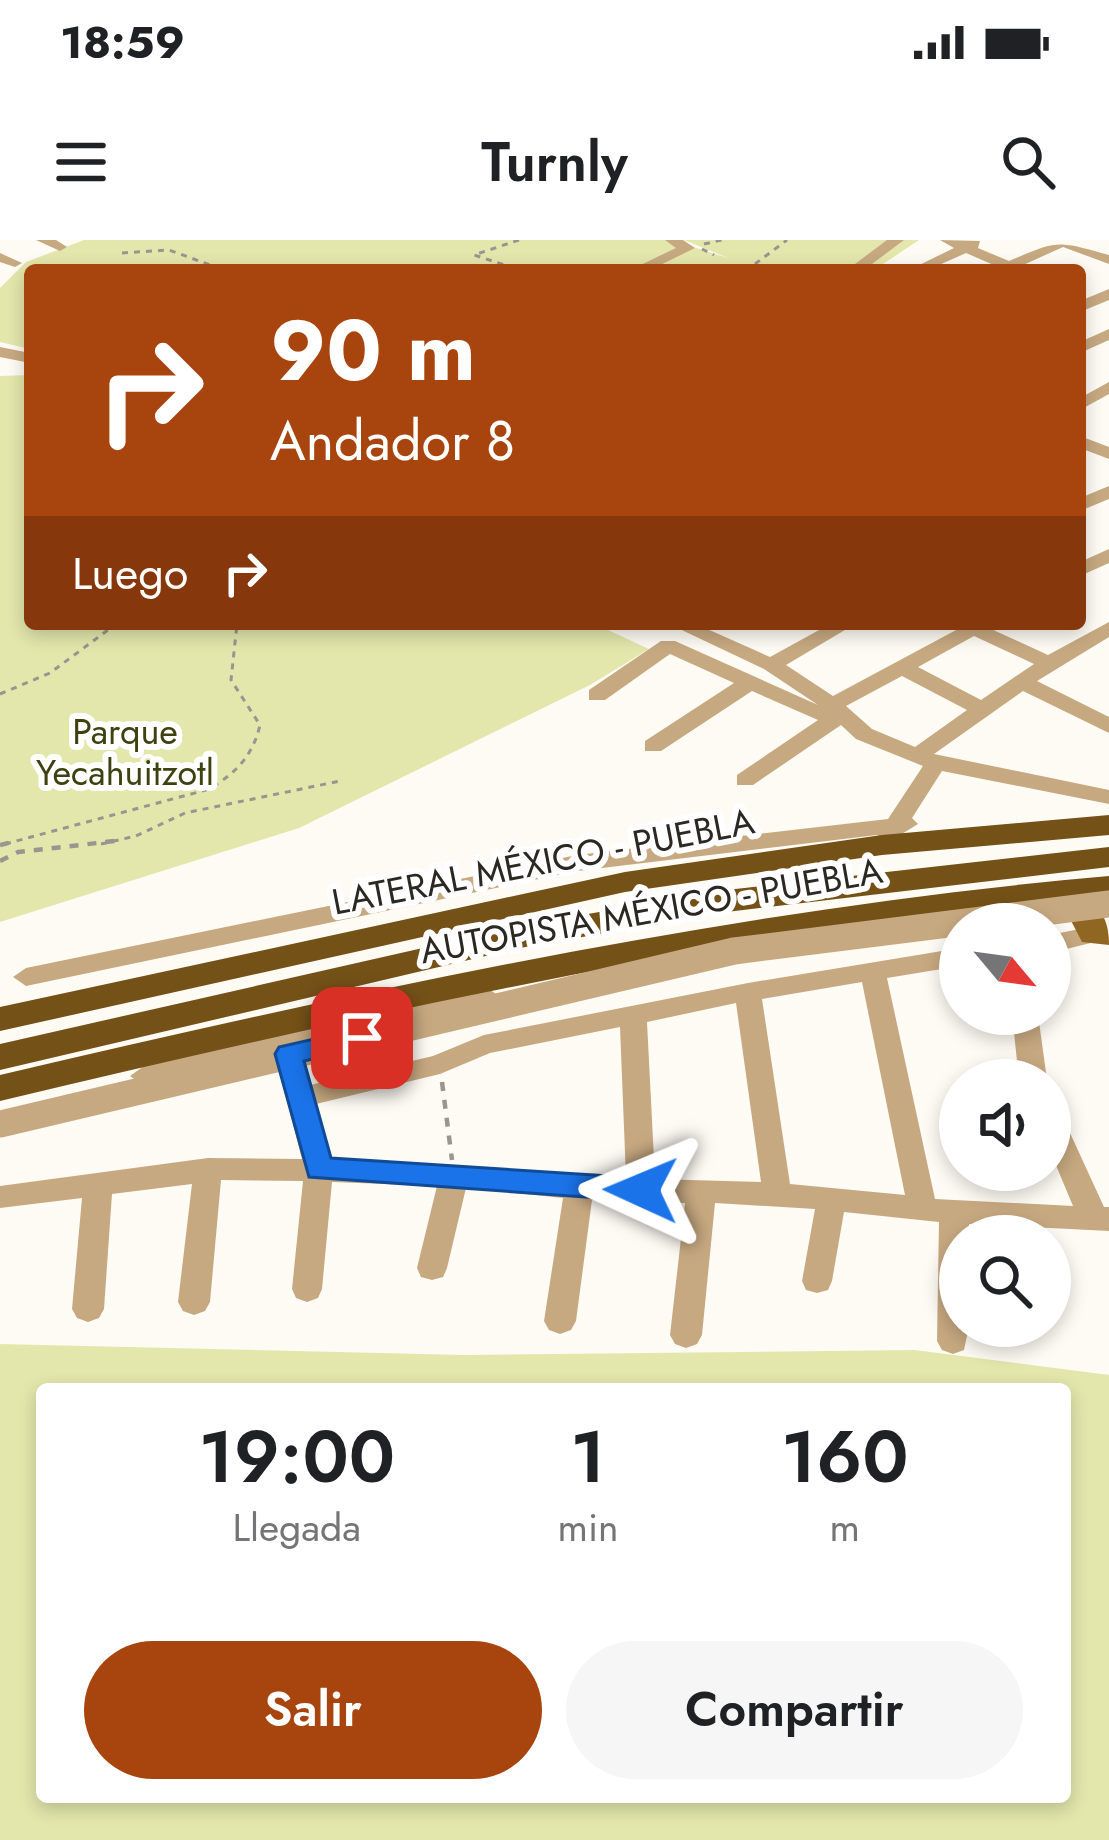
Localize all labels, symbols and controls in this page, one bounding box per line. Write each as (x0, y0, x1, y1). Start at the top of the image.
text: 18:59 (60, 10, 185, 75)
text: Turnly (481, 123, 628, 201)
icon: menu (48, 129, 114, 195)
icon: search (995, 129, 1061, 195)
text: 90 m (270, 290, 476, 412)
icon: right (72, 312, 228, 468)
text: Andador 8 (270, 402, 515, 480)
icon: right (212, 540, 278, 606)
text: Luego (72, 541, 188, 606)
park label: Parque Yecahuitzotl (36, 705, 214, 798)
street label: LATERAL MÉXICO - PUEBLA (327, 794, 759, 927)
street label: AUTOPISTA MÉXICO - PUEBLA (416, 844, 887, 976)
north arrow (939, 903, 1071, 1035)
map controls (939, 903, 1071, 1347)
pin (311, 987, 413, 1089)
icon: arrive (329, 1005, 395, 1071)
button: sound (939, 1059, 1071, 1191)
position arrow (578, 1127, 704, 1253)
button: search (939, 1215, 1071, 1347)
text: 19:00 (198, 1405, 395, 1509)
text: 1 (570, 1405, 606, 1509)
text: 160 (781, 1405, 909, 1509)
text: Llegada (232, 1499, 361, 1556)
text: min (557, 1499, 619, 1556)
text: m (830, 1499, 860, 1556)
button: Salir (84, 1641, 542, 1779)
button: Compartir (566, 1641, 1023, 1779)

